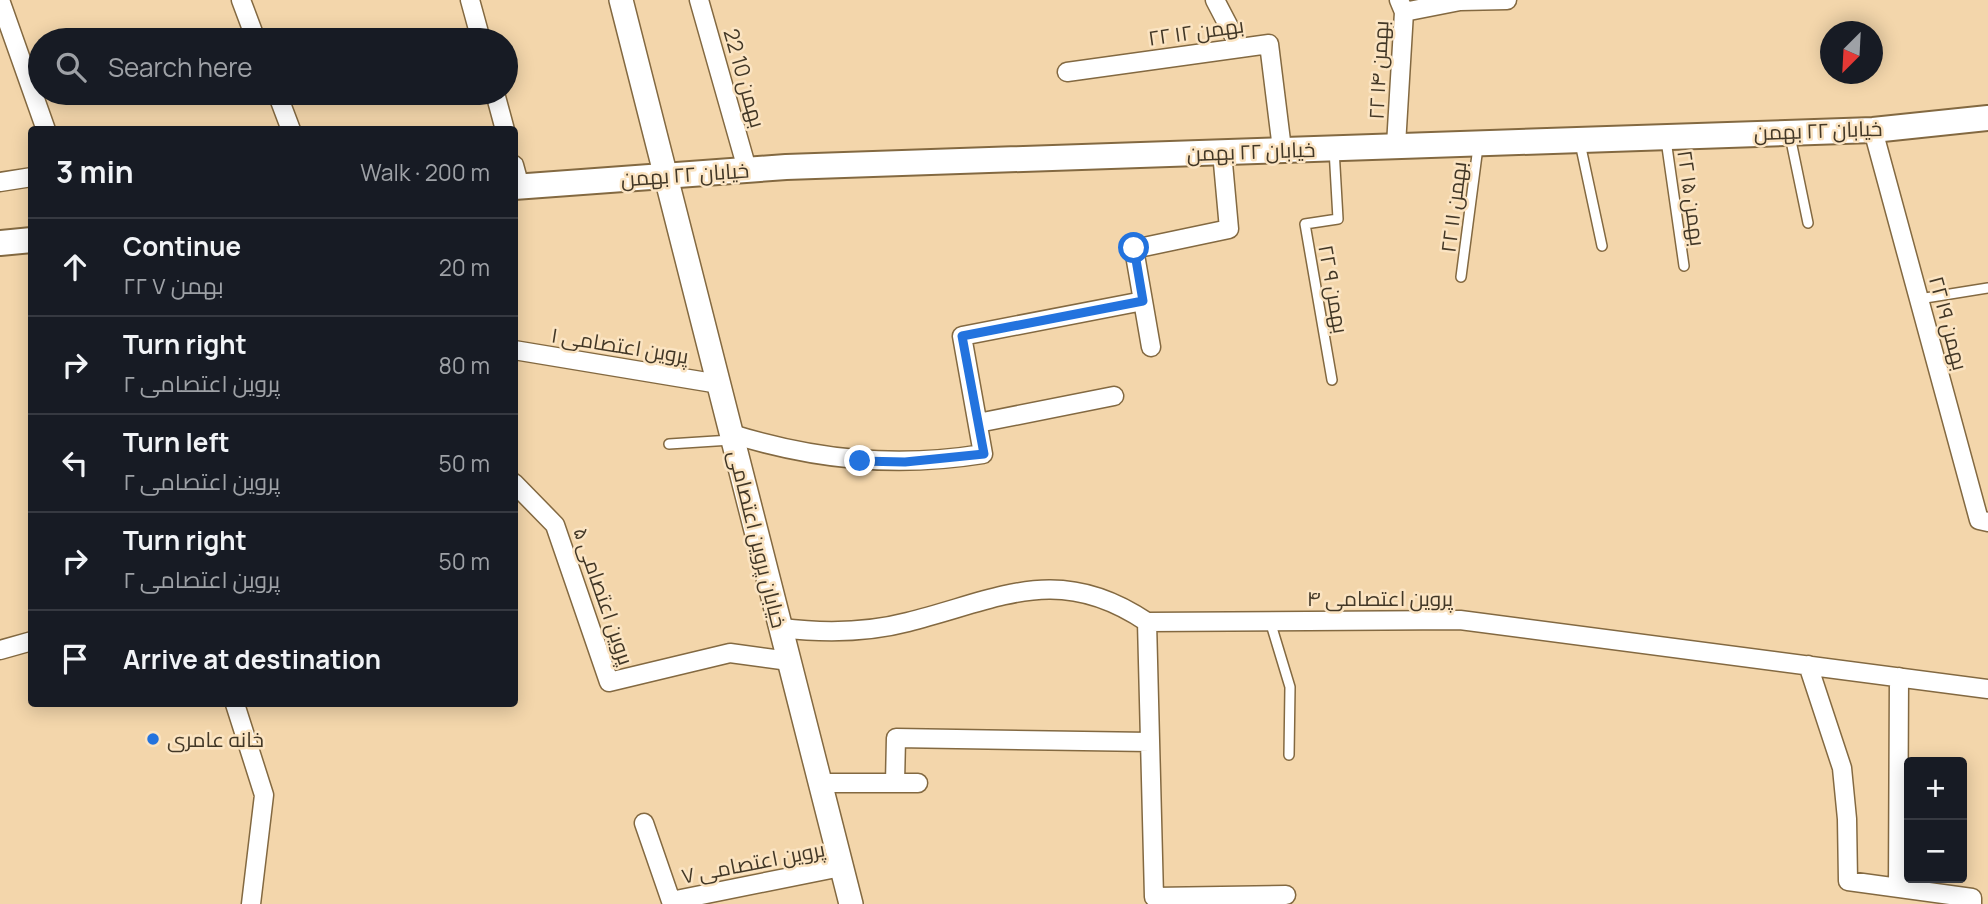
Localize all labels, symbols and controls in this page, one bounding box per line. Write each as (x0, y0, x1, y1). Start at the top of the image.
street label: ۲۲ بهمن ۱۲ (1146, 10, 1246, 52)
street label: ۲۲ بهمن ۱۴ (1361, 20, 1395, 120)
north arrow (1820, 21, 1883, 84)
street label: 22 بهمن 10 (718, 25, 772, 131)
search box (28, 28, 518, 105)
icon: search (52, 48, 90, 86)
text: Search here (108, 49, 253, 85)
street label: خیابان ۲۲ بهمن (1753, 114, 1883, 146)
street label: خیابان ۲۲ بهمن (1186, 135, 1316, 167)
street label: ۲۲ بهمن ۱۵ (1671, 148, 1713, 248)
text: 3 min (56, 151, 134, 192)
text: Walk · 200 m (360, 156, 490, 188)
street label: خیابان ۲۲ بهمن (620, 156, 750, 192)
street label: ۲۲ بهمن ۱۱ (1434, 160, 1472, 254)
text: Continue (123, 228, 241, 264)
route start (1118, 232, 1149, 263)
street label: ۲۲ بهمن ۹ (1312, 242, 1356, 336)
icon: ahead (56, 248, 94, 286)
text: 20 m (439, 251, 490, 283)
text: ۲۲ بهمن ۷ (123, 269, 224, 301)
street label: ۲۲ بهمن ۱۹ (1923, 273, 1975, 373)
street label: پروین اعتصامی ۱ (549, 320, 691, 371)
text: Turn right (123, 326, 247, 362)
icon: right (56, 346, 94, 384)
text: 80 m (439, 349, 490, 381)
text: پروین اعتصامی ۲ (123, 367, 280, 399)
text: Turn left (123, 424, 230, 460)
icon: left (56, 444, 94, 482)
route end (844, 445, 875, 476)
text: 50 m (439, 447, 490, 479)
street label: خیابان پروین اعتصامی (721, 447, 794, 631)
text: پروین اعتصامی ۲ (123, 465, 280, 497)
text: Turn right (123, 522, 247, 558)
street label: پروین اعتصامی ۵ (566, 523, 641, 669)
icon: right (56, 542, 94, 580)
text: 50 m (439, 545, 490, 577)
text: پروین اعتصامی ۲ (123, 563, 280, 595)
street label: پروین اعتصامی ۴ (1307, 584, 1454, 613)
icon: arrive (56, 640, 94, 678)
text: Arrive at destination (123, 641, 381, 677)
place label: خانه عامری (167, 725, 264, 753)
marker: خانه عامری (145, 731, 161, 747)
map controls (1904, 757, 1967, 883)
button: + (1904, 757, 1967, 820)
button: − (1904, 820, 1967, 883)
street label: پروین اعتصامی ۷ (679, 834, 828, 891)

